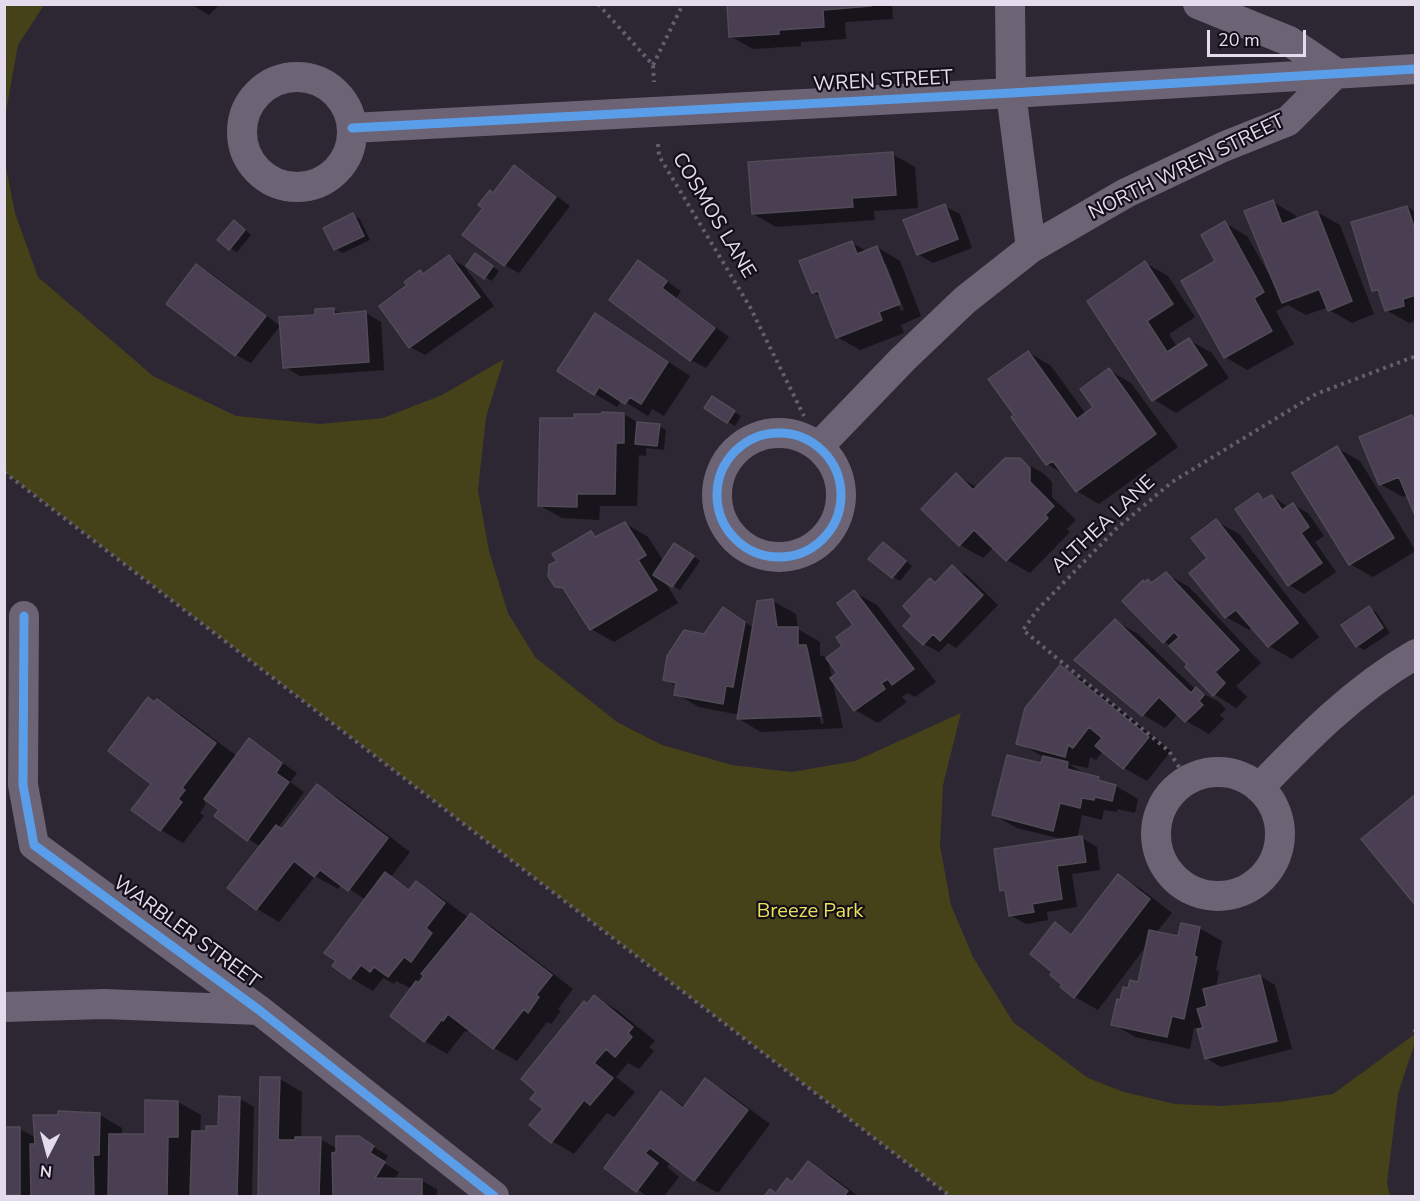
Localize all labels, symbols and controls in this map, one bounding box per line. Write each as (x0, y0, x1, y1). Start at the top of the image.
scale bar (1210, 18, 1309, 56)
text: 20 m (1218, 28, 1260, 52)
street label: WREN STREET (813, 66, 953, 98)
street label: NORTH WREN STREET (1085, 110, 1289, 226)
street label: COSMOS LANE (666, 149, 760, 283)
street label: ALTHEA LANE (1047, 471, 1161, 579)
street label: WARBLER STREET (108, 872, 264, 994)
park label: Breeze Park (757, 900, 863, 924)
north arrow (18, 1123, 78, 1183)
text: N (39, 1159, 53, 1182)

